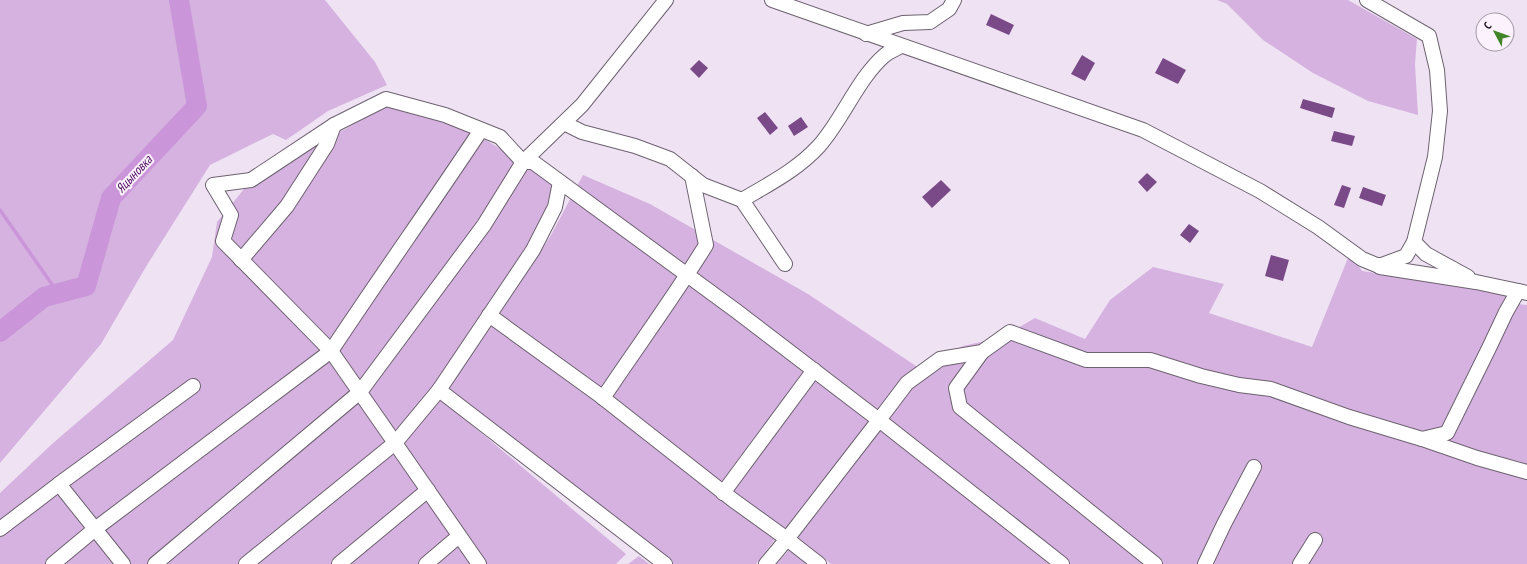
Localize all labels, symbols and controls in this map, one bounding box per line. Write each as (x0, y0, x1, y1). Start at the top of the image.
north arrow (1475, 12, 1515, 52)
text: С (1481, 19, 1494, 32)
water label: Яцыновка (112, 151, 156, 196)

